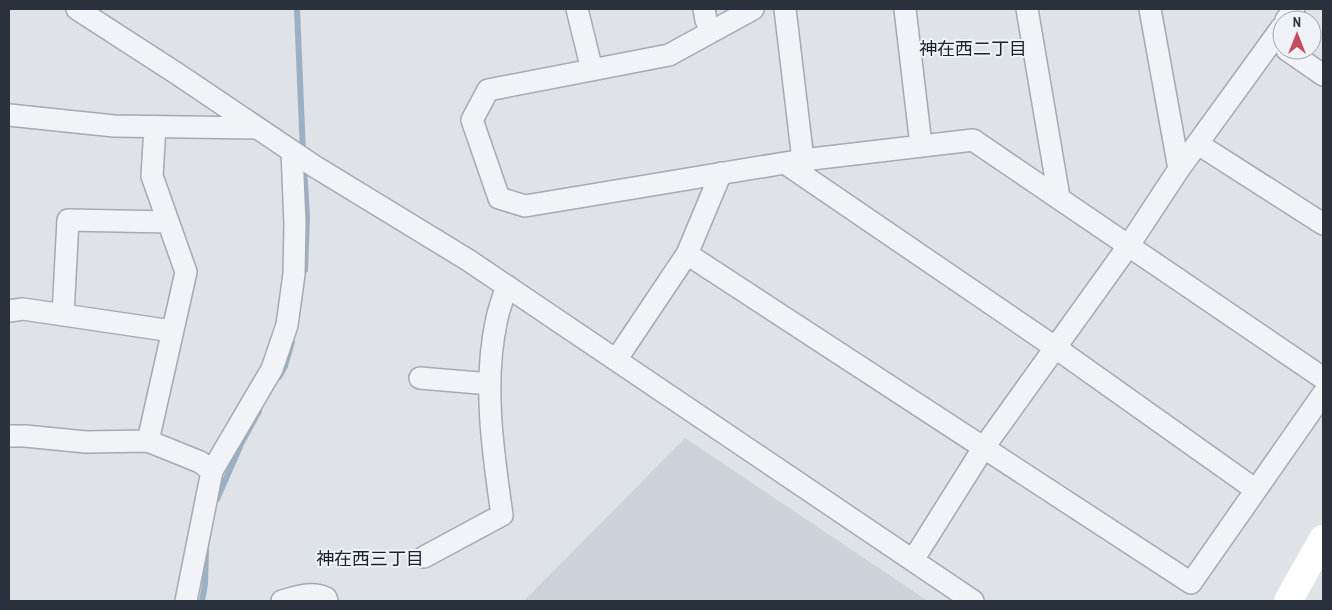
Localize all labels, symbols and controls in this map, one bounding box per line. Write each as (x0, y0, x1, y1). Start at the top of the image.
north arrow (1272, 10, 1322, 60)
text: N (1293, 13, 1301, 31)
district label: 神在西二丁目 (919, 36, 1027, 61)
district label: 神在西三丁目 (316, 546, 424, 571)

